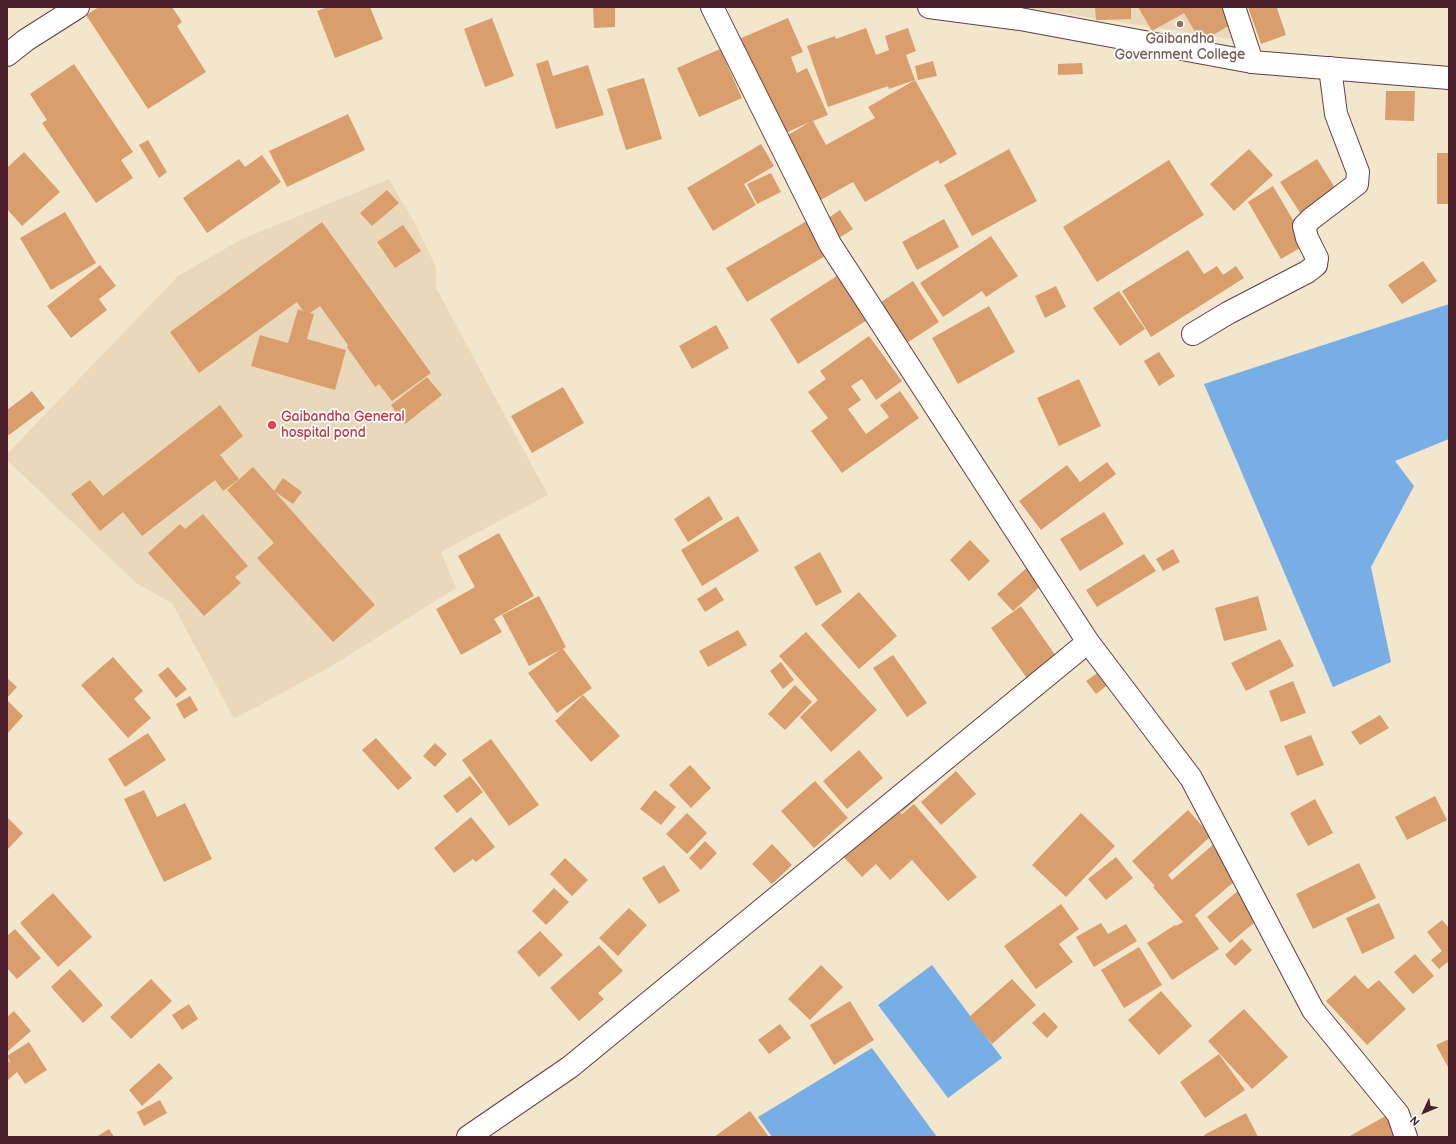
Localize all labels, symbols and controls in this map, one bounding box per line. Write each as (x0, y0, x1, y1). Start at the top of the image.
marker: Gaibandha Government College (1175, 19, 1185, 29)
place label: Gaibandha Government College (1115, 31, 1245, 64)
place label: Gaibandha General hospital pond (281, 409, 405, 442)
marker: Gaibandha General hospital pond (266, 419, 278, 431)
north arrow (1404, 1092, 1444, 1132)
text: N (1407, 1113, 1423, 1128)

